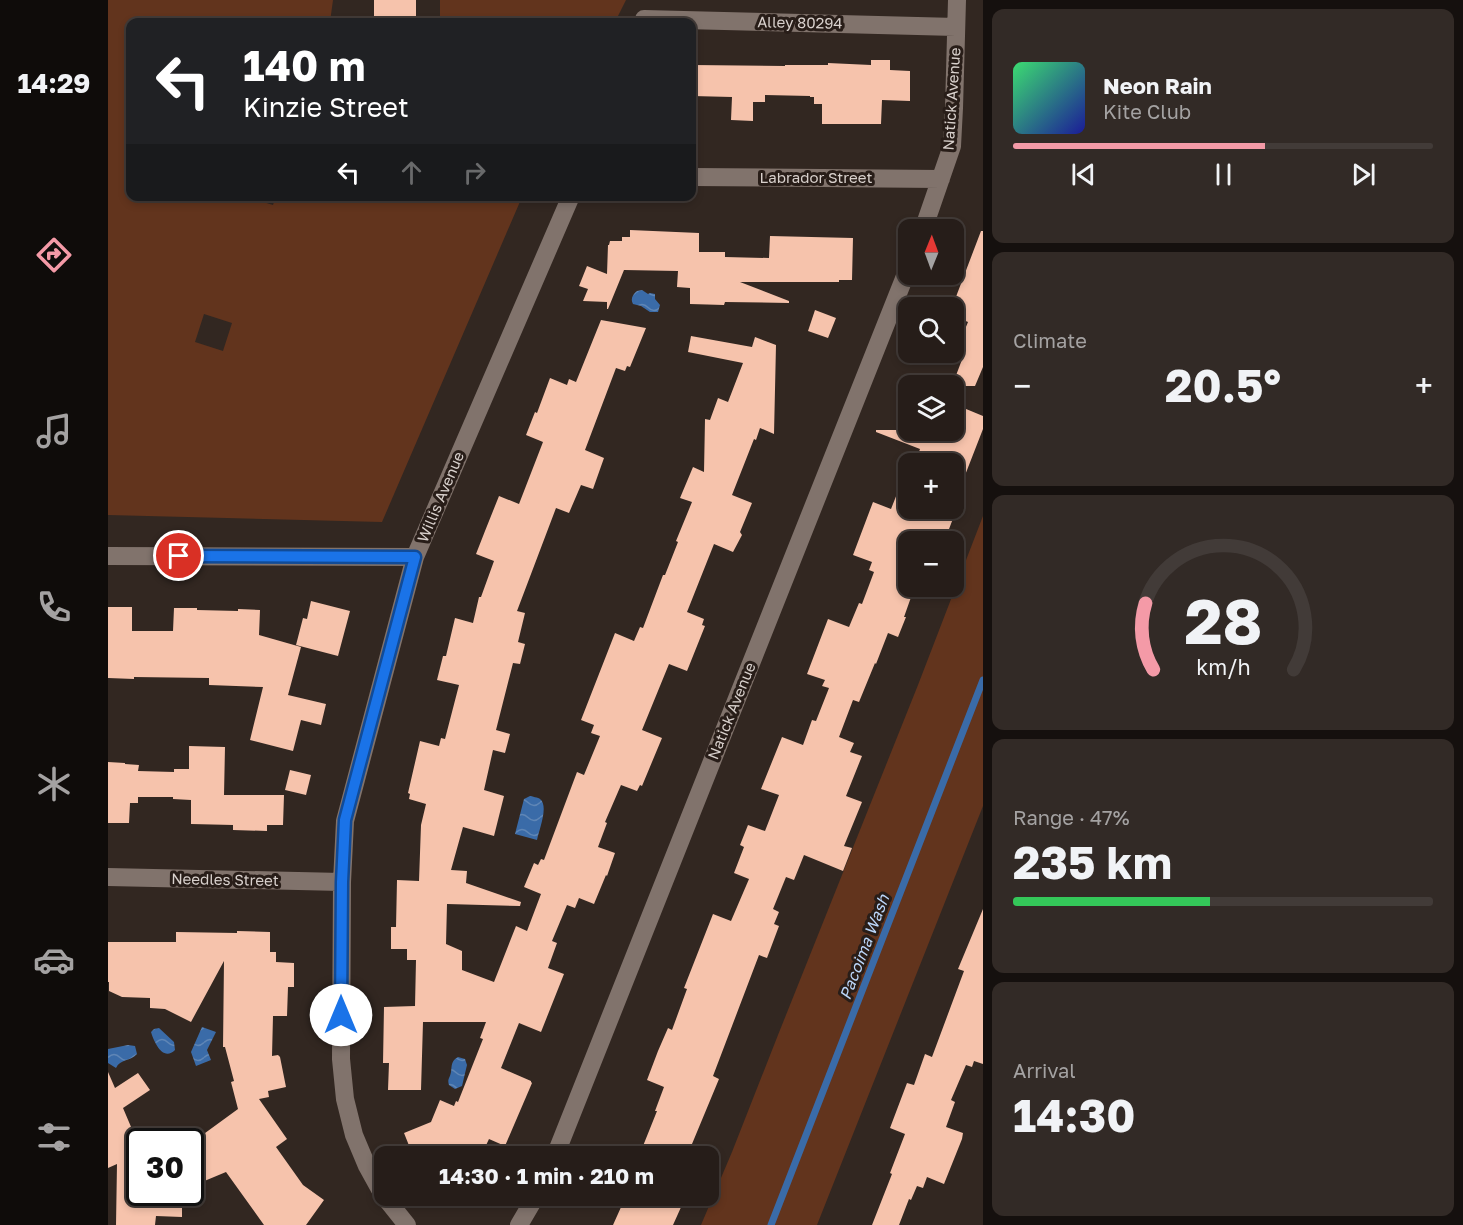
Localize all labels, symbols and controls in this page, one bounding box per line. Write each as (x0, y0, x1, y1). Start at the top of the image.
street label: Alley 80294 (757, 12, 843, 32)
text: 140 m (243, 40, 365, 90)
icon: left (144, 42, 222, 120)
street label: Natick Avenue (938, 47, 964, 151)
text: 14:29 (17, 67, 91, 99)
text: Neon Rain (1103, 72, 1212, 99)
text: Kinzie Street (243, 91, 409, 123)
text: Kite Club (1103, 99, 1191, 123)
icon: left (332, 156, 365, 189)
icon: ahead (395, 156, 428, 189)
icon: right (458, 156, 491, 189)
icon: previous (1067, 158, 1100, 191)
icon: pause (1207, 158, 1240, 191)
icon: next (1347, 158, 1380, 191)
street label: Labrador Street (760, 168, 872, 186)
north arrow (898, 219, 964, 285)
map controls (898, 219, 964, 597)
icon: directions (33, 234, 75, 276)
button: search (898, 297, 964, 363)
text: Climate (1013, 328, 1087, 352)
text: 20.5° (1165, 358, 1281, 412)
text: − (1013, 366, 1031, 405)
text: + (1415, 366, 1433, 405)
button: layers (898, 375, 964, 441)
icon: music (33, 410, 75, 452)
street label: Willis Avenue (413, 448, 467, 545)
button: + (898, 453, 964, 519)
pin (153, 530, 204, 581)
button: − (898, 531, 964, 597)
icon: arrive (162, 539, 195, 572)
text: 28 (1184, 583, 1262, 658)
icon: phone (33, 586, 75, 628)
text: km/h (1196, 654, 1250, 680)
street label: Natick Avenue (703, 659, 759, 762)
icon: climate (33, 763, 75, 805)
text: Range · 47% (1013, 805, 1130, 829)
text: 235 km (1013, 835, 1172, 889)
street label: Needles Street (171, 869, 279, 889)
water label: Pacoima Wash (835, 890, 894, 1003)
icon: car (33, 939, 75, 981)
position arrow (309, 983, 373, 1047)
text: Arrival (1013, 1058, 1076, 1082)
text: 14:30 (1013, 1088, 1135, 1142)
icon: filters (33, 1116, 75, 1158)
speed limit sign: 30 (126, 1128, 204, 1206)
text: 14:30 · 1 min · 210 m (439, 1162, 654, 1189)

